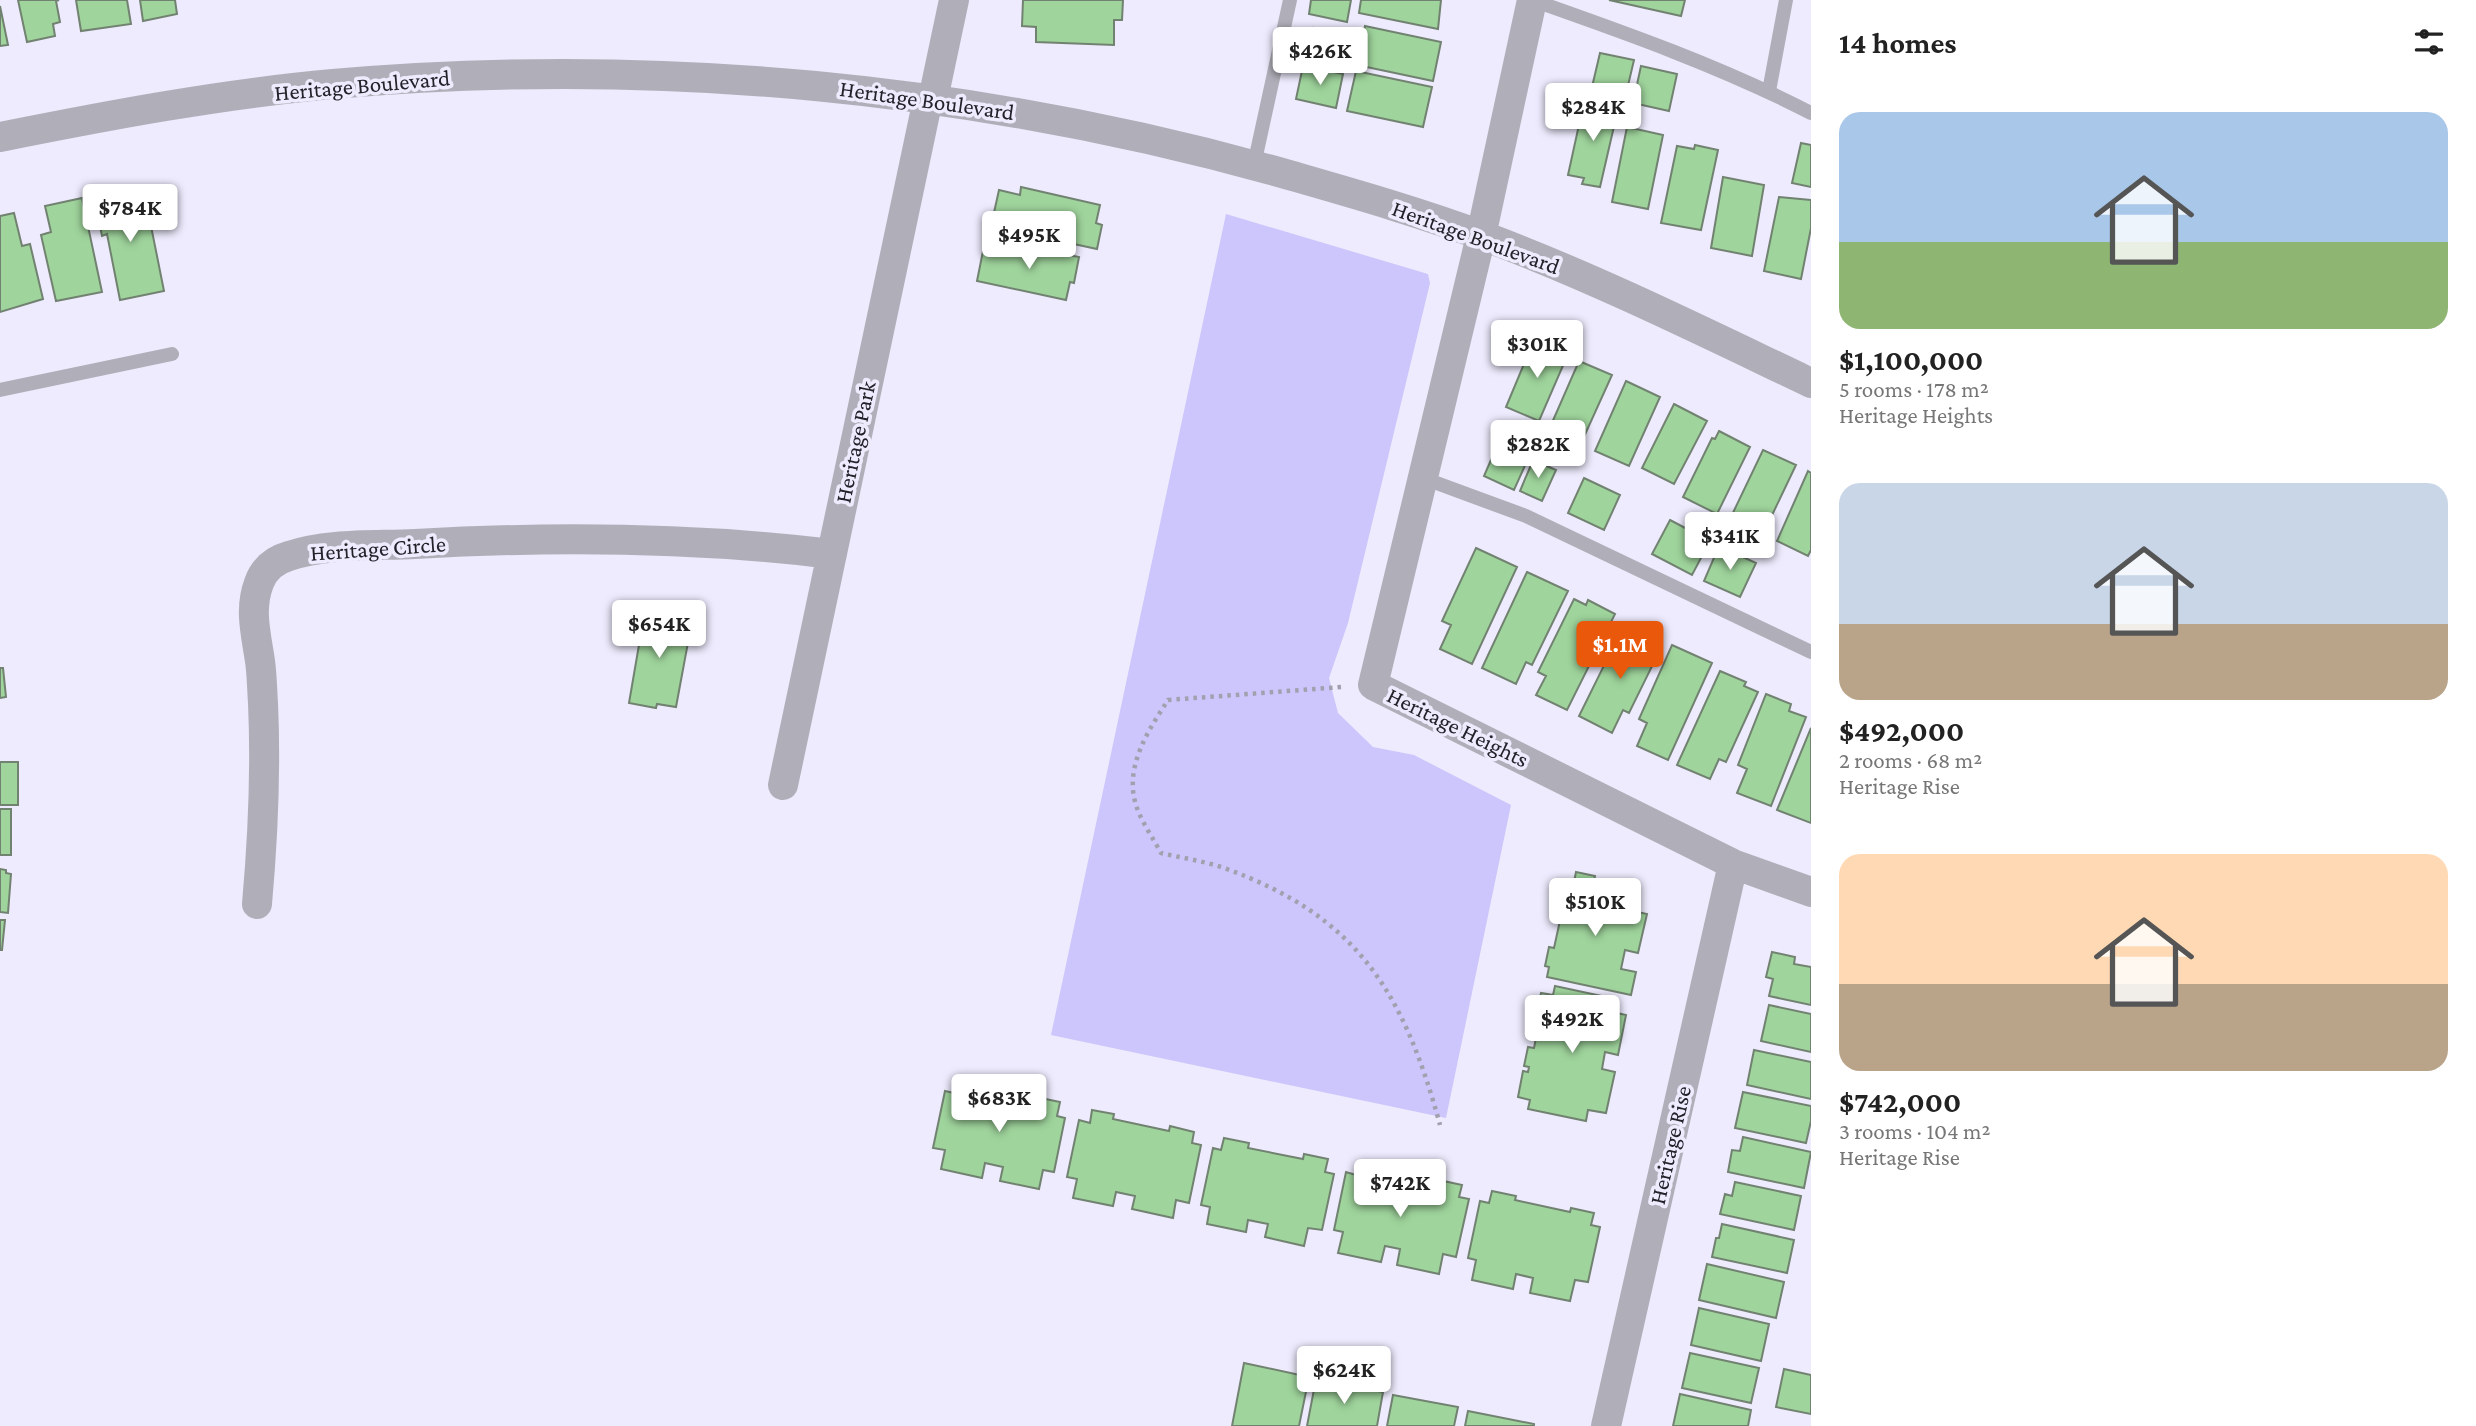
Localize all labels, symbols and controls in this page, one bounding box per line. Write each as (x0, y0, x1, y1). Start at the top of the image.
icon: filters (2410, 23, 2448, 61)
text: 14 homes (1839, 26, 1957, 59)
pin: $426K (1271, 28, 1369, 87)
text: $426K (1289, 37, 1351, 63)
street label: Heritage Boulevard (273, 64, 451, 106)
street label: Heritage Boulevard (838, 75, 1016, 125)
pin: $284K (1544, 83, 1642, 143)
text: $284K (1561, 93, 1625, 119)
icon: home (2081, 157, 2207, 283)
pin: $784K (81, 184, 179, 244)
text: $784K (99, 194, 161, 220)
street label: Heritage Boulevard (1389, 195, 1563, 279)
pin: $495K (980, 212, 1078, 271)
text: $495K (998, 221, 1060, 247)
pin: $301K (1488, 320, 1586, 380)
text: $301K (1507, 330, 1567, 356)
text: $1,100,000 (1839, 343, 1983, 376)
text: 5 rooms · 178 m² (1839, 376, 1989, 402)
street label: Heritage Park (829, 379, 881, 505)
text: Heritage Heights (1839, 402, 1993, 428)
pin: $282K (1489, 420, 1587, 480)
text: $282K (1507, 430, 1569, 456)
pin: $341K (1681, 512, 1779, 572)
text: $341K (1701, 522, 1759, 548)
icon: home (2081, 528, 2207, 654)
street label: Heritage Circle (309, 530, 447, 566)
pin: $654K (610, 600, 708, 660)
text: $654K (628, 610, 690, 636)
pin: $1.1M (1571, 622, 1669, 681)
text: $1.1M (1592, 631, 1648, 657)
street label: Heritage Heights (1383, 682, 1533, 772)
text: $492,000 (1839, 714, 1964, 747)
text: 2 rooms · 68 m² (1839, 747, 1982, 773)
text: Heritage Rise (1839, 773, 1960, 799)
pin: $510K (1546, 878, 1644, 938)
text: $510K (1565, 888, 1625, 914)
icon: home (2081, 899, 2207, 1025)
pin: $492K (1523, 996, 1621, 1055)
text: $492K (1541, 1005, 1603, 1031)
pin: $683K (950, 1074, 1048, 1134)
street label: Heritage Rise (1644, 1083, 1696, 1207)
text: $683K (967, 1084, 1031, 1110)
text: $742,000 (1839, 1085, 1961, 1118)
text: 3 rooms · 104 m² (1839, 1118, 1991, 1144)
text: Heritage Rise (1839, 1144, 1960, 1170)
pin: $742K (1351, 1160, 1449, 1219)
text: $742K (1370, 1169, 1430, 1195)
pin: $624K (1295, 1346, 1393, 1406)
text: $624K (1313, 1356, 1375, 1382)

